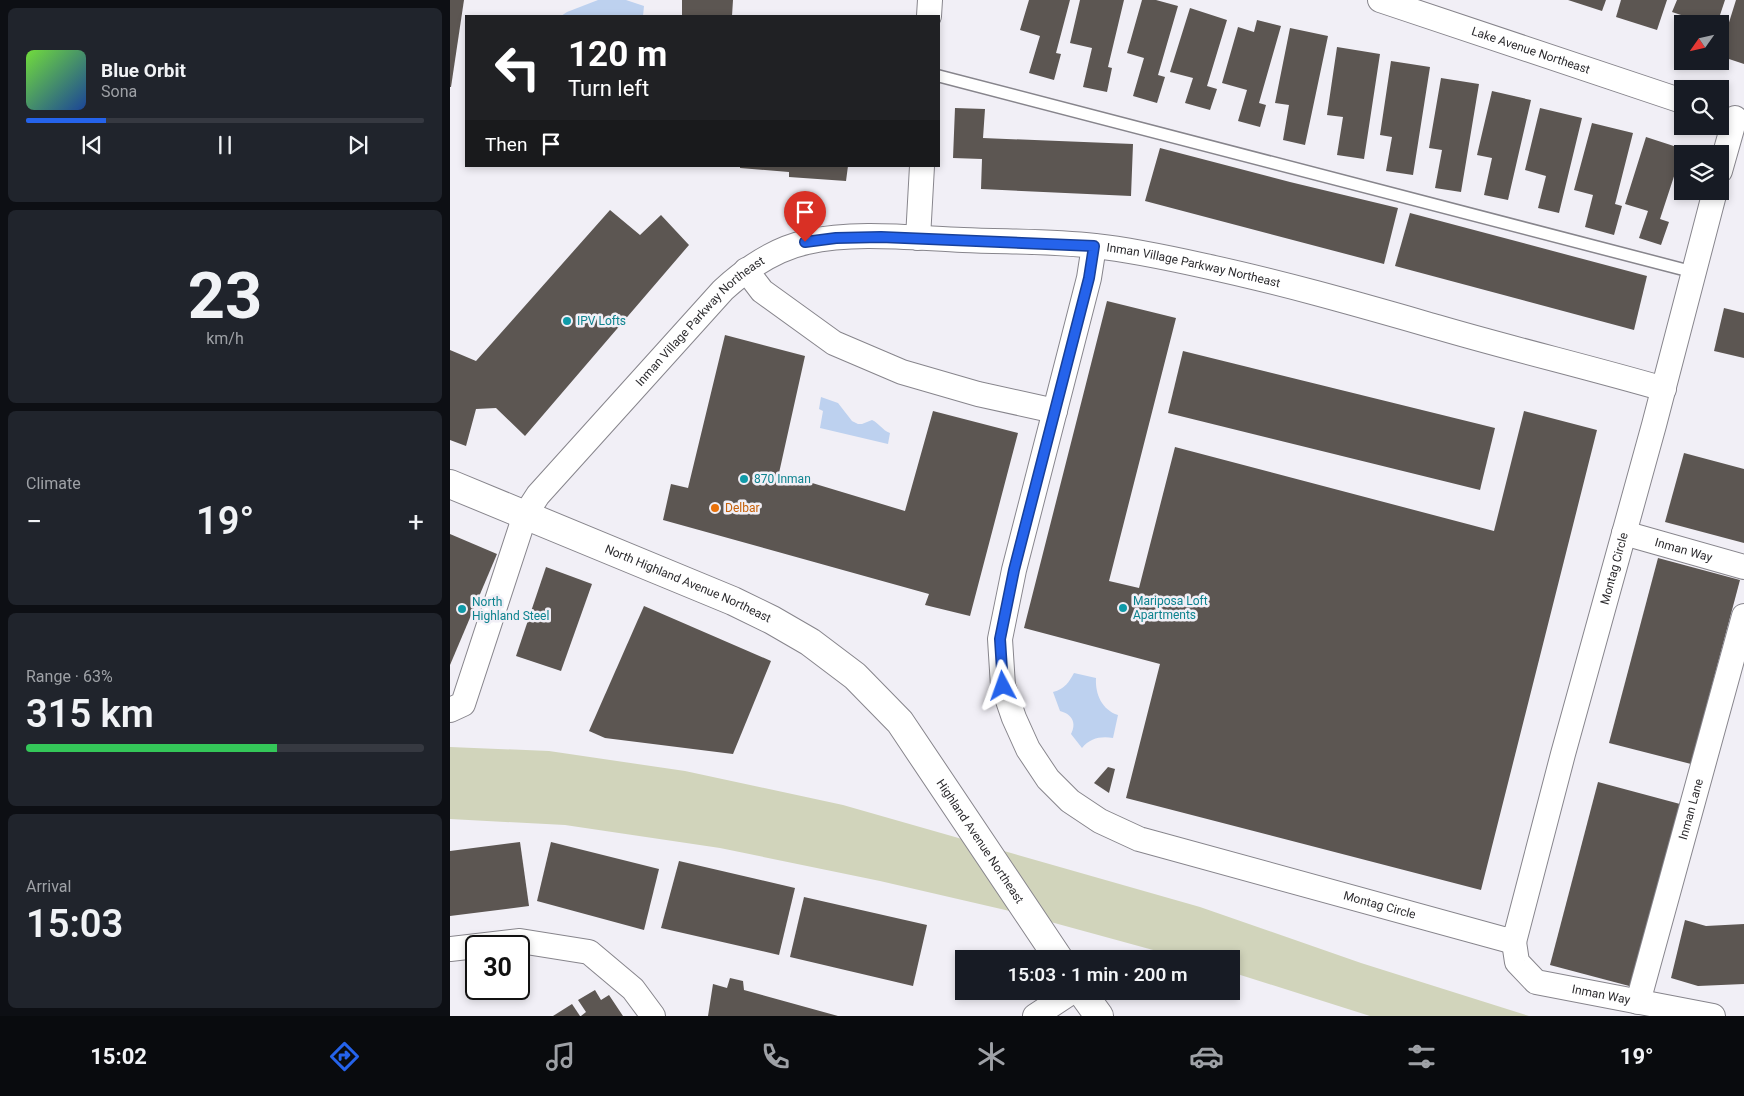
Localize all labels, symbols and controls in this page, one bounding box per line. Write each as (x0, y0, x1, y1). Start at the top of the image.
north arrow (1674, 15, 1729, 70)
map controls (1674, 15, 1729, 200)
street label: Lake Avenue Northeast (1470, 24, 1592, 77)
text: 120 m (568, 34, 667, 75)
icon: left (485, 35, 550, 100)
text: Blue Orbit (101, 59, 186, 82)
text: Turn left (568, 76, 649, 101)
button: search (1674, 80, 1729, 135)
text: Sona (101, 82, 137, 101)
icon: arrive (537, 130, 565, 158)
icon: previous (78, 131, 106, 159)
icon: pause (211, 131, 239, 159)
icon: next (344, 131, 372, 159)
text: Then (485, 133, 527, 156)
button: layers (1674, 145, 1729, 200)
pin (784, 191, 826, 242)
icon: arrive (791, 198, 819, 226)
street label: Inman Village Parkway Northeast (1106, 240, 1282, 290)
street label: Inman Village Parkway Northeast (633, 254, 767, 389)
text: 23 (188, 258, 262, 334)
place label: IPV Lofts (577, 314, 626, 328)
marker: IPV Lofts (561, 315, 573, 327)
text: km/h (206, 329, 244, 348)
place label: 870 Inman (754, 472, 811, 486)
marker: 870 Inman (738, 473, 750, 485)
text: Climate (26, 474, 81, 493)
text: 19° (196, 499, 254, 543)
place label: Delbar (725, 501, 760, 515)
marker: Delbar (709, 502, 721, 514)
text: − (26, 505, 42, 538)
text: + (408, 505, 424, 538)
street label: Montag Circle (1598, 531, 1631, 606)
street label: Inman Way (1653, 535, 1714, 565)
street label: North Highland Avenue Northeast (603, 542, 774, 626)
place label: Mariposa Loft Apartments (1133, 594, 1208, 622)
place label: North Highland Steel (472, 595, 549, 623)
marker: Mariposa Loft Apartments (1117, 602, 1129, 614)
marker: North Highland Steel (456, 603, 468, 615)
position arrow (976, 659, 1028, 711)
text: Range · 63% (26, 667, 113, 686)
text: 315 km (26, 692, 154, 736)
street label: Highland Avenue Northeast (933, 777, 1027, 906)
street label: Inman Lane (1676, 777, 1706, 841)
text: Arrival (26, 877, 71, 896)
street label: Montag Circle (1342, 888, 1417, 922)
text: 15:03 (26, 902, 123, 946)
speed limit sign: 30 (465, 935, 530, 1000)
text: 15:03 · 1 min · 200 m (1007, 963, 1188, 986)
street label: Inman Way (1571, 982, 1632, 1007)
icon: directions (327, 1039, 362, 1074)
icon: music (543, 1039, 578, 1074)
icon: phone (758, 1039, 793, 1074)
icon: climate (974, 1039, 1009, 1074)
icon: car (1189, 1039, 1224, 1074)
icon: filters (1404, 1039, 1439, 1074)
text: 15:02 (90, 1044, 147, 1069)
text: 19° (1620, 1044, 1654, 1069)

